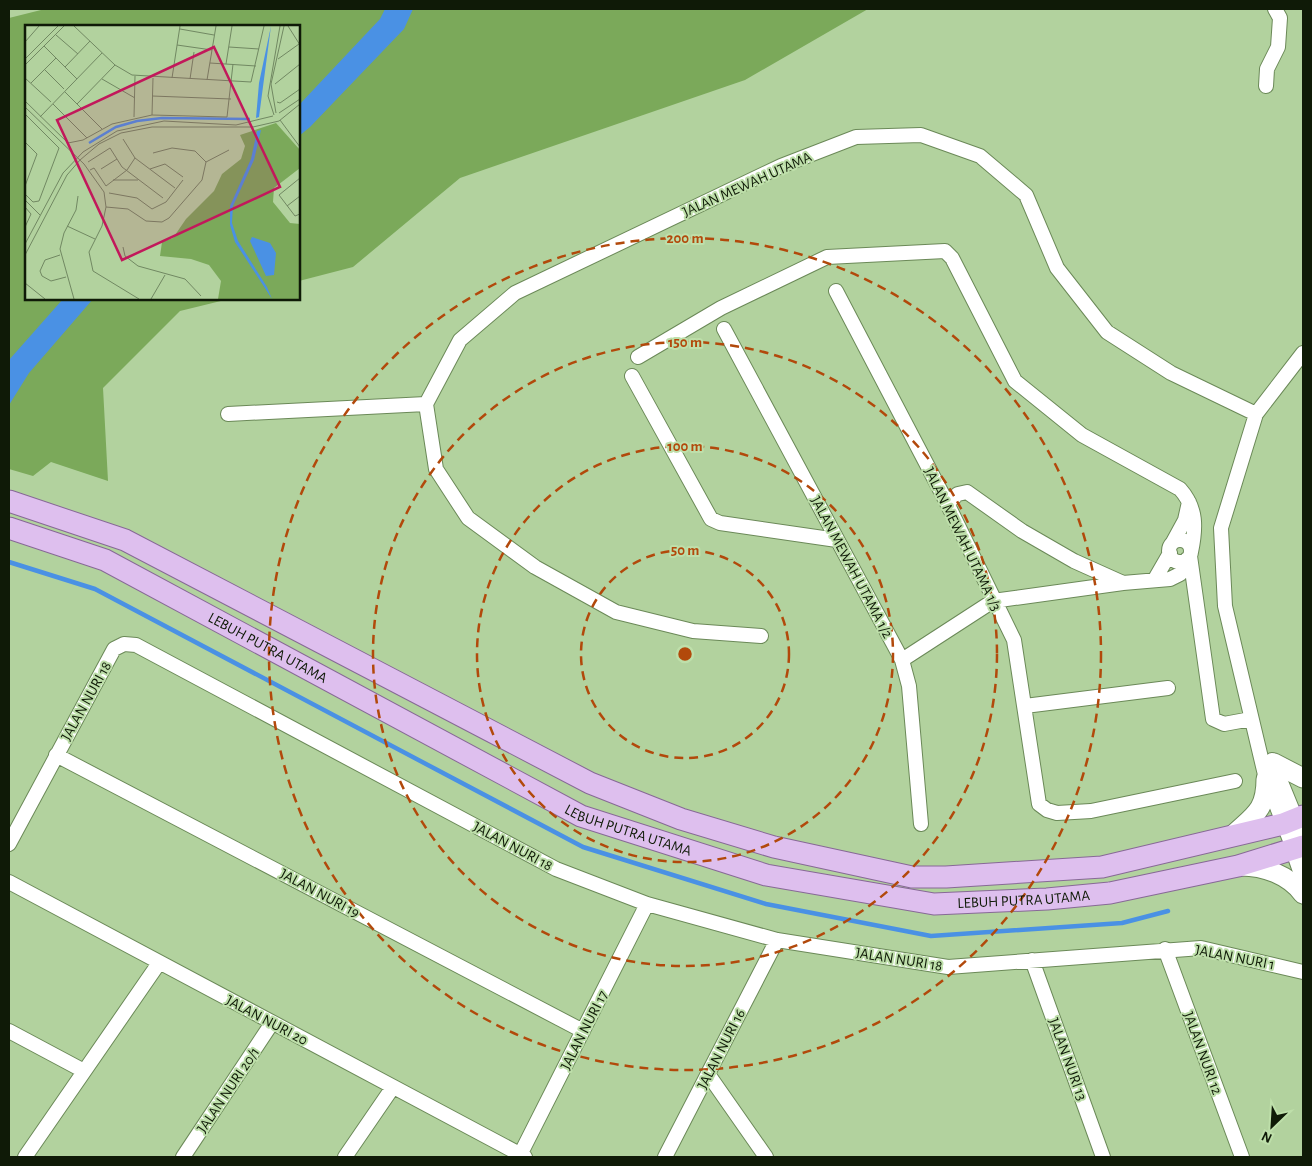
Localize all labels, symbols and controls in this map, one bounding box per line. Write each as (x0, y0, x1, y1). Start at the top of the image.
inset map (25, 25, 300, 300)
street label: JALAN MEWAH UTAMA (680, 149, 814, 220)
text: 200 m (666, 231, 704, 246)
text: 150 m (668, 335, 702, 350)
text: 100 m (667, 439, 703, 454)
street label: JALAN MEWAH UTAMA 1/3 (921, 465, 1004, 613)
street label: JALAN MEWAH UTAMA 1/2 (808, 494, 895, 641)
text: 50 m (671, 543, 699, 558)
street label: LEBUH PUTRA UTAMA (205, 610, 330, 686)
centre of rings (676, 645, 694, 663)
street label: JALAN NURI 18 (59, 659, 114, 743)
street label: LEBUH PUTRA UTAMA (562, 802, 694, 859)
street label: JALAN NURI 18 (471, 819, 555, 874)
street label: JALAN NURI 19 (278, 866, 362, 921)
street label: LEBUH PUTRA UTAMA (957, 888, 1091, 911)
street label: JALAN NURI 1 (1194, 942, 1276, 973)
street label: JALAN NURI 18 (854, 945, 943, 974)
street label: JALAN NURI 17 (558, 988, 611, 1072)
street label: JALAN NURI 20 (223, 993, 310, 1048)
street label: JALAN NURI 16 (695, 1007, 748, 1092)
street label: JALAN NURI 12 (1181, 1010, 1225, 1097)
street label: JALAN NURI 13 (1046, 1016, 1089, 1102)
street label: JALAN NURI 20/1 (194, 1045, 262, 1136)
north arrow (1247, 1101, 1297, 1151)
text: N (1260, 1128, 1274, 1145)

